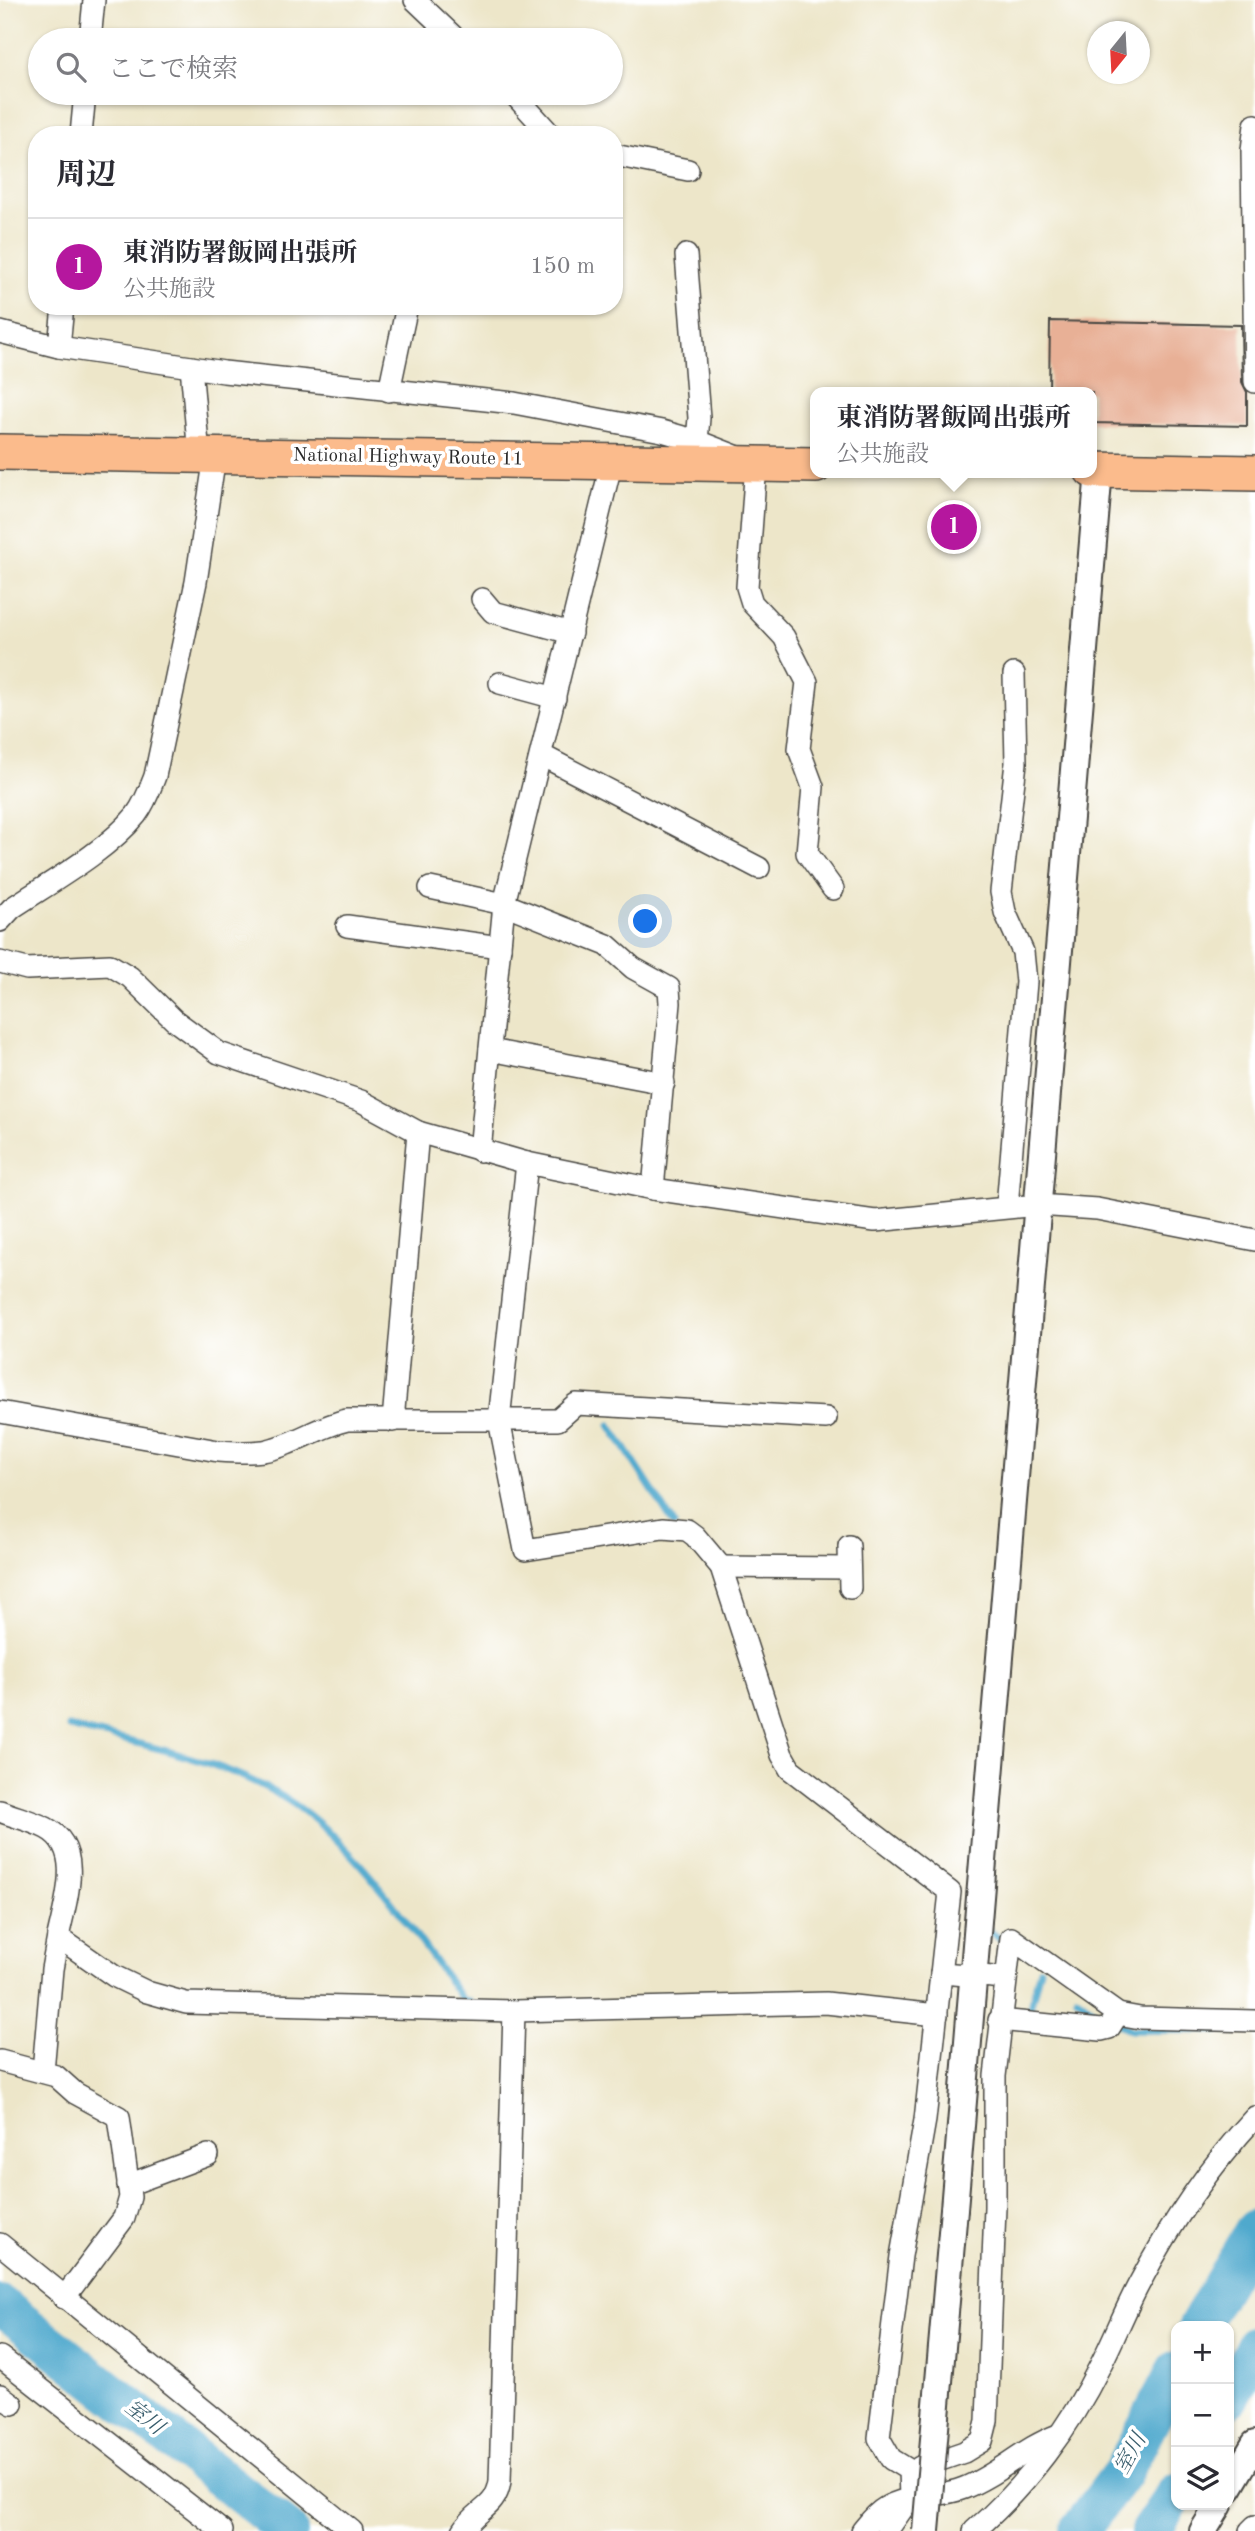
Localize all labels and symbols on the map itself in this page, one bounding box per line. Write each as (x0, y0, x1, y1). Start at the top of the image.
north arrow (1087, 21, 1150, 84)
street label: National Highway Route 11 (293, 446, 523, 470)
pin: 1 (931, 501, 977, 553)
your location (628, 904, 662, 938)
water label: 室川 (121, 2395, 170, 2440)
water label: 室川 (1110, 2428, 1151, 2477)

